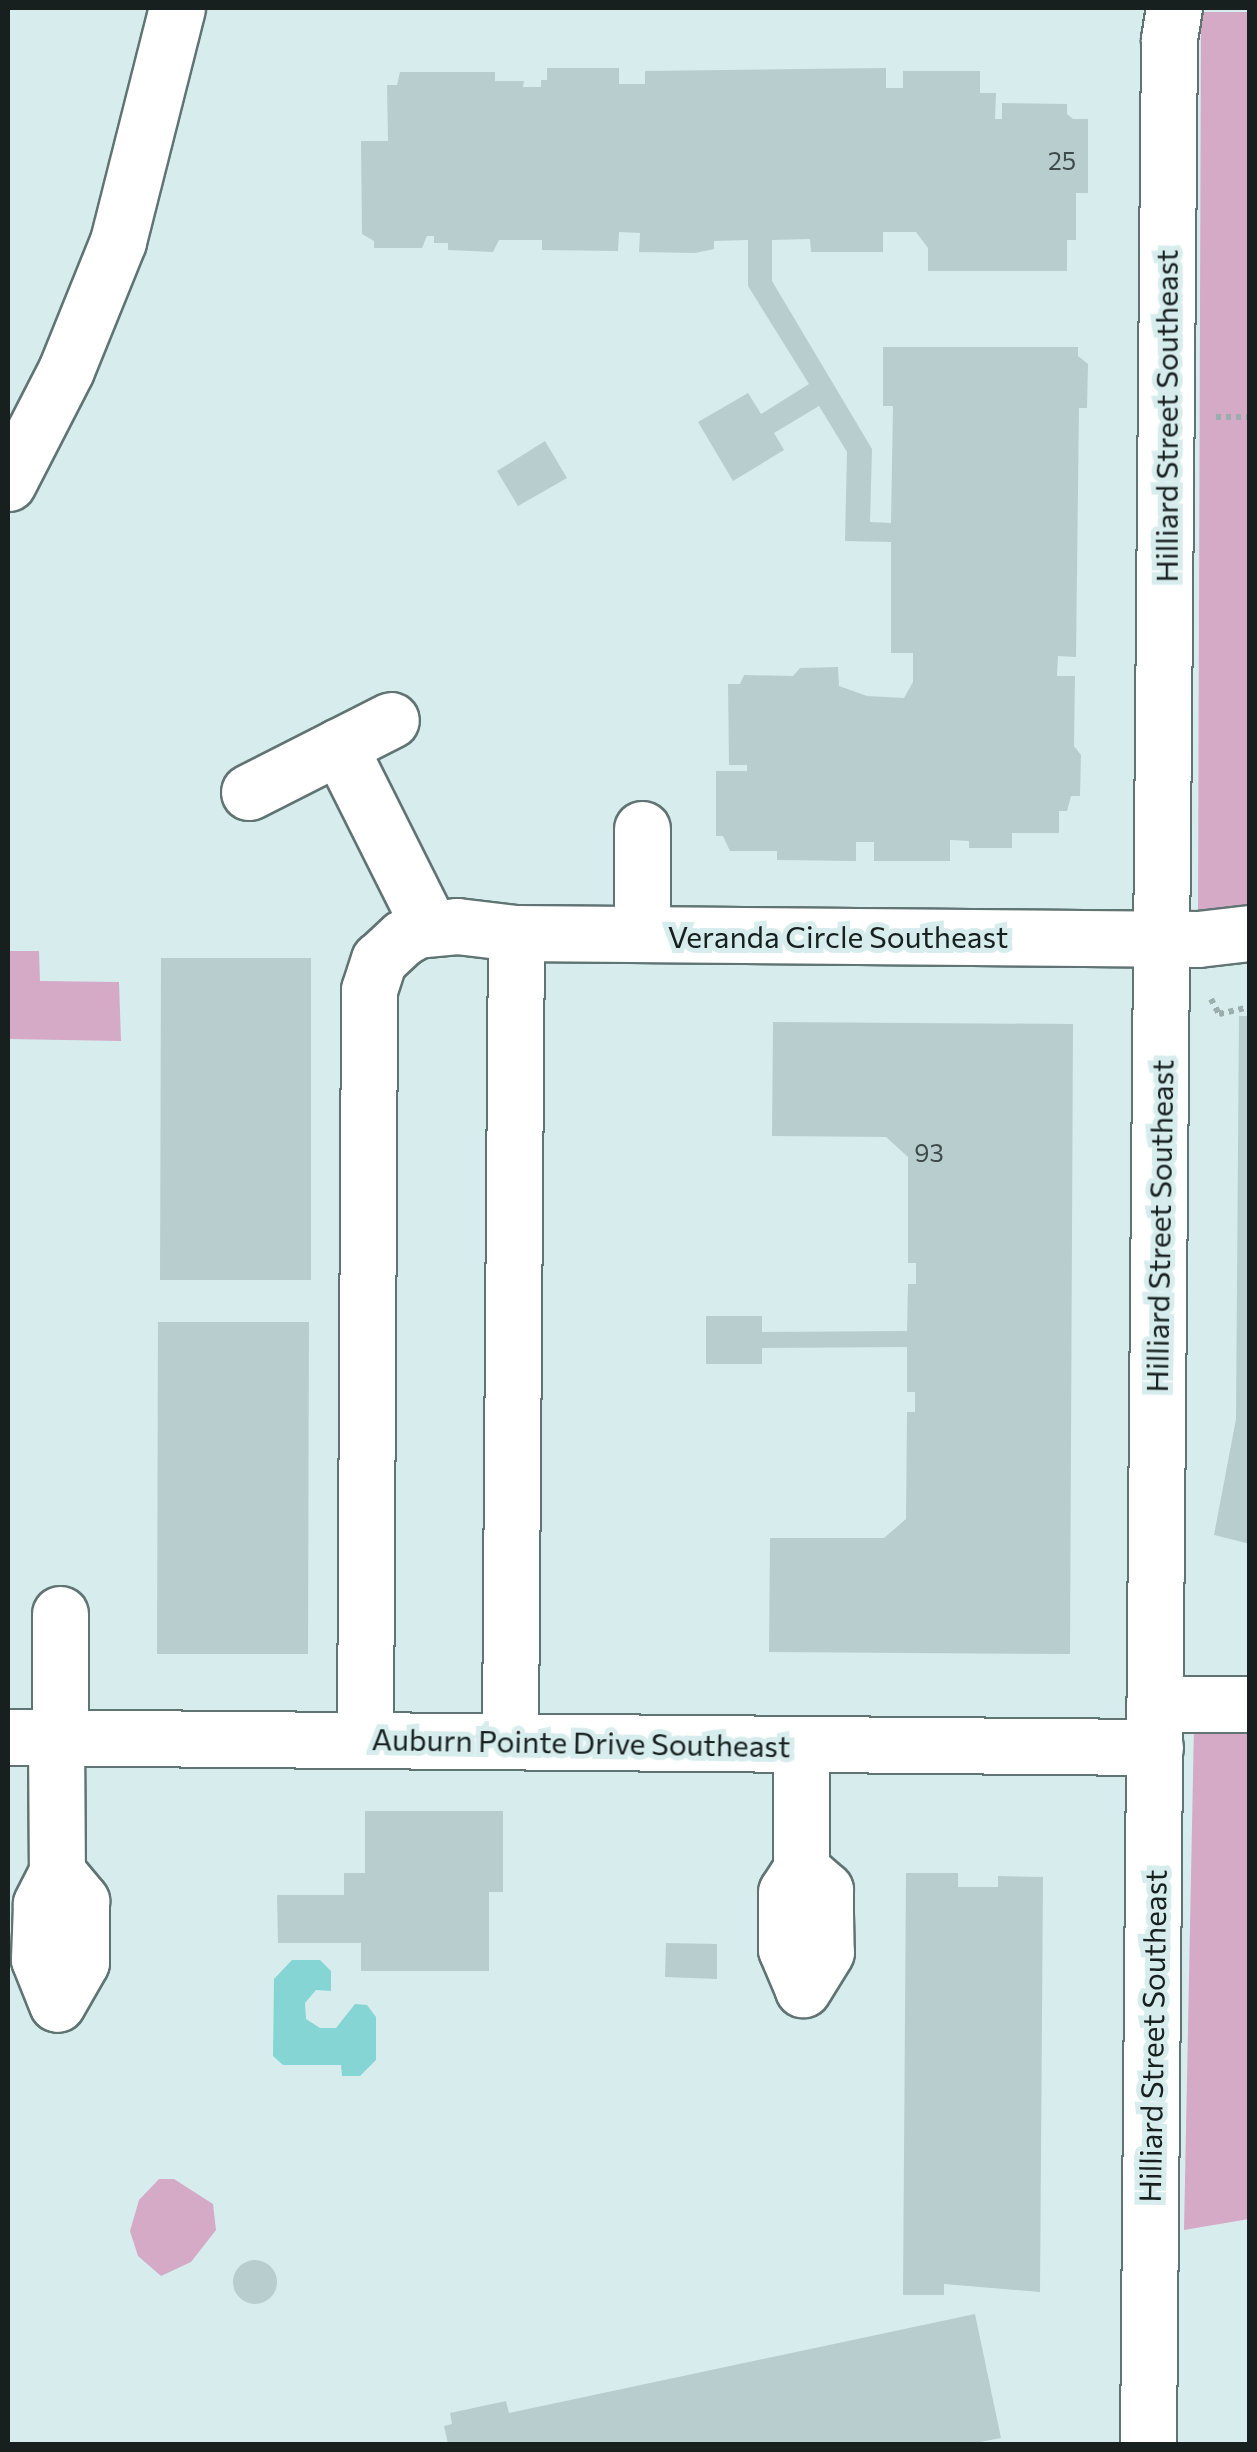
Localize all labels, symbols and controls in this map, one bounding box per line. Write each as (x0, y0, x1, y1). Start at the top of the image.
house number: 25 (1048, 145, 1076, 175)
street label: Hilliard Street Southeast (1148, 249, 1184, 583)
street label: Veranda Circle Southeast (668, 918, 1008, 954)
street label: Hilliard Street Southeast (1138, 1059, 1180, 1393)
house number: 93 (914, 1137, 944, 1167)
street label: Auburn Pointe Drive Southeast (371, 1720, 791, 1764)
street label: Hilliard Street Southeast (1131, 1869, 1173, 2203)

